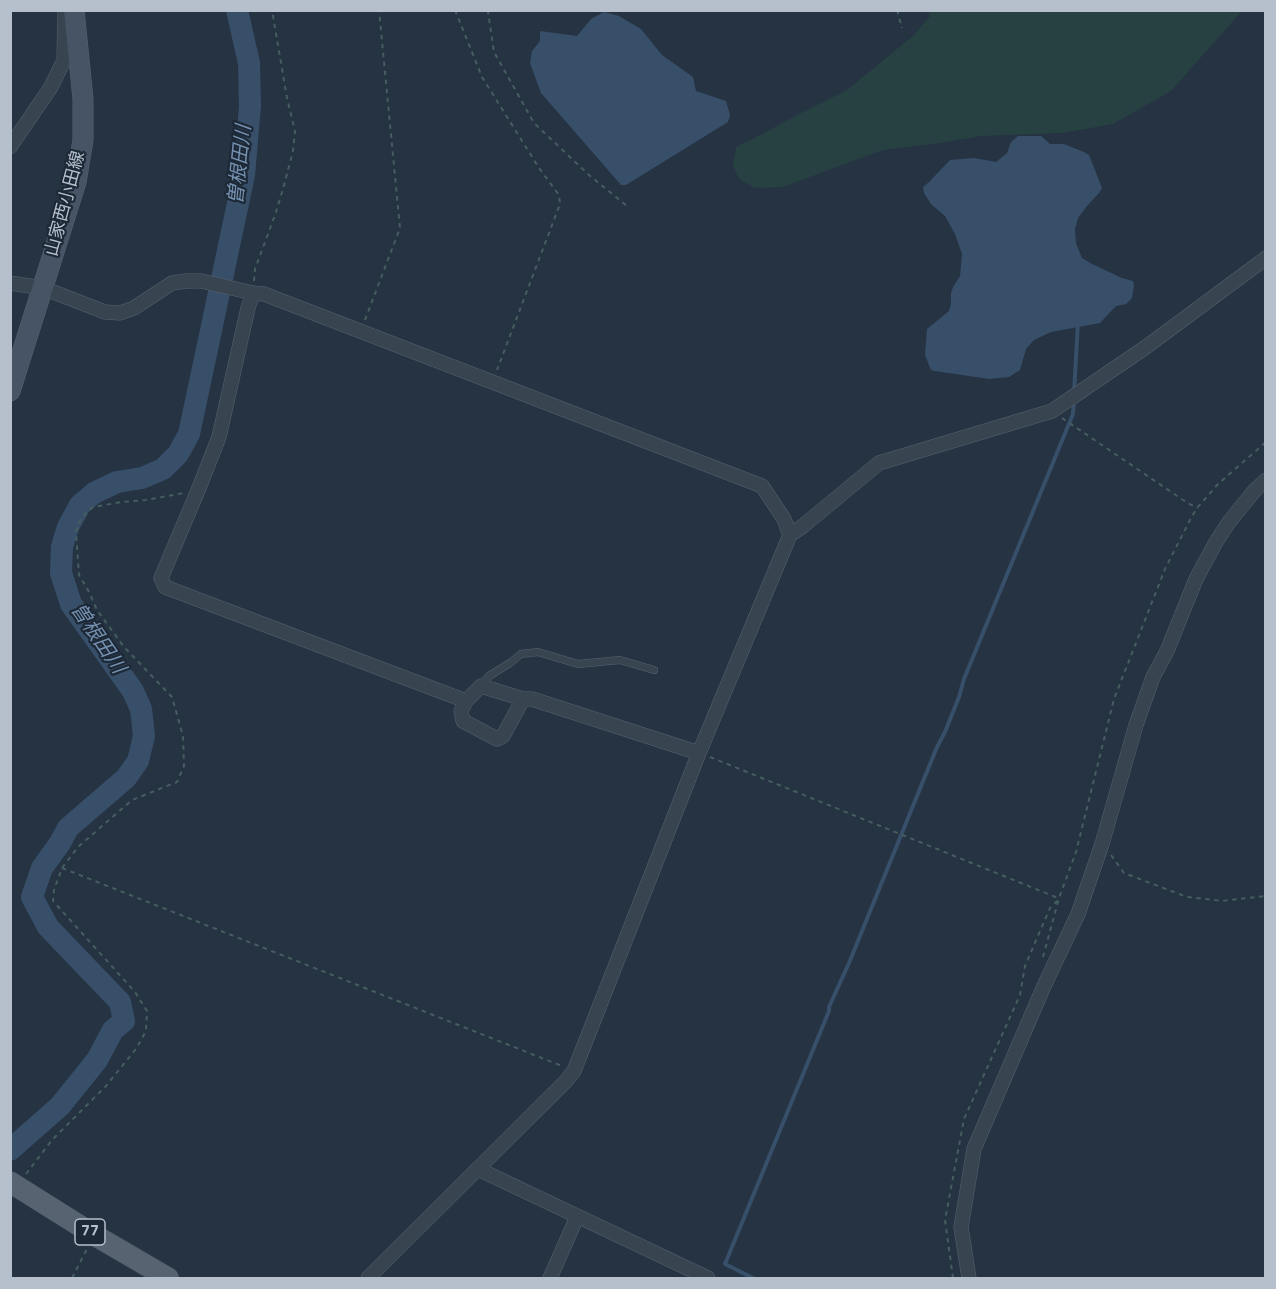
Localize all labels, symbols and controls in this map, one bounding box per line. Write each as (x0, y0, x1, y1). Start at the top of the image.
water label: 曽根田川 (225, 124, 257, 206)
street label: 山家西小田線 (42, 149, 90, 259)
water label: 曽根田川 (65, 599, 129, 679)
road number: 77 (75, 1219, 105, 1245)

